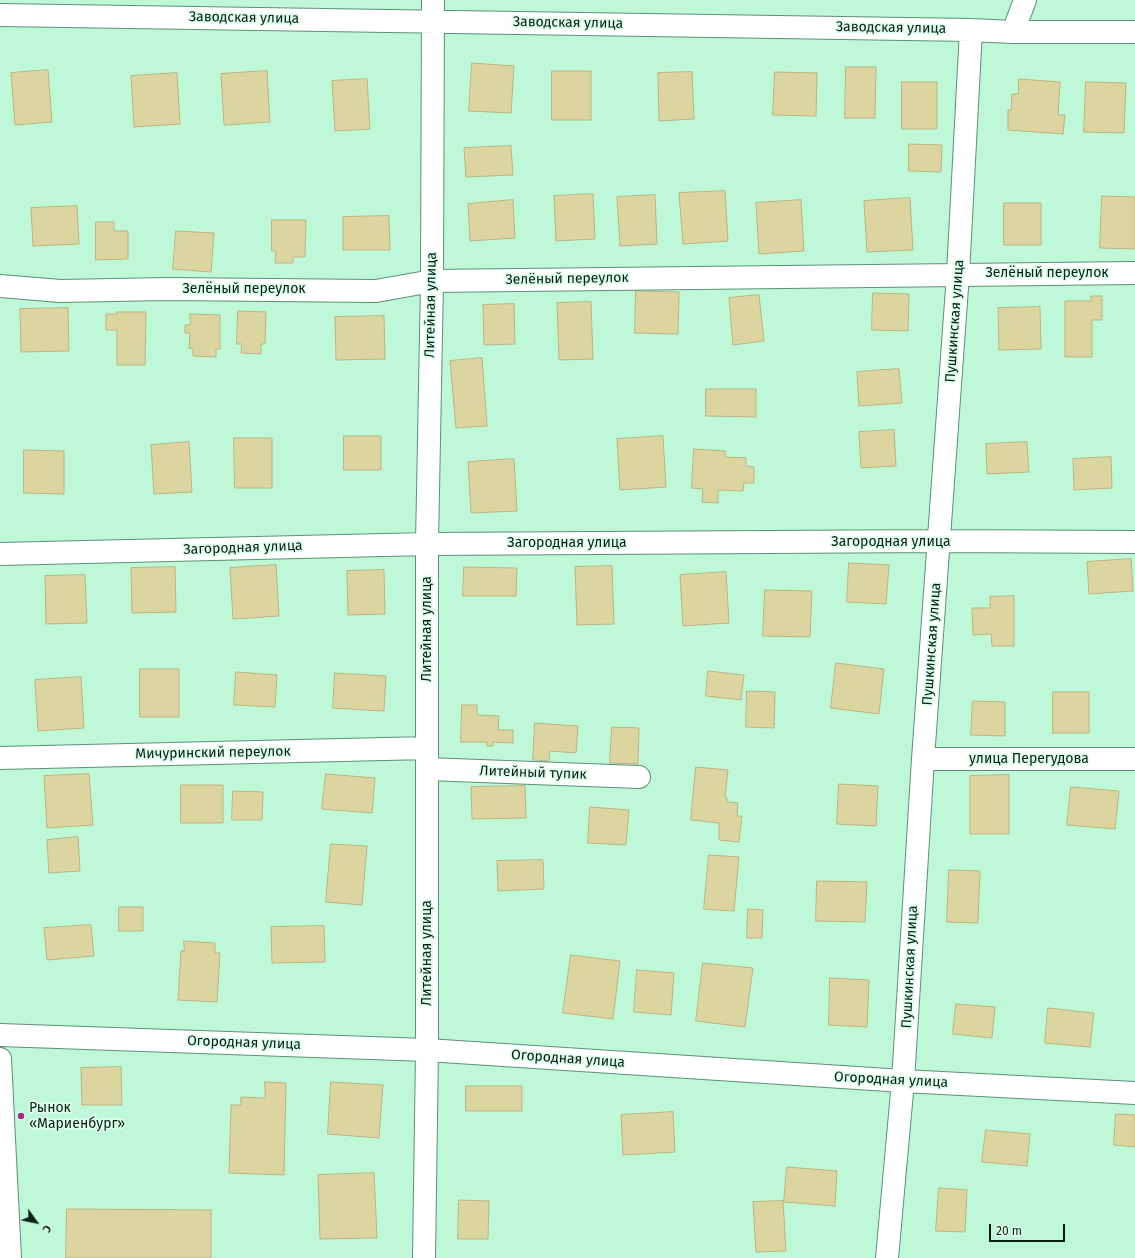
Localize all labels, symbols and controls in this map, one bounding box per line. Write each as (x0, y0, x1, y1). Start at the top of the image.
street label: Заводская улица (189, 9, 299, 27)
street label: Заводская улица (513, 14, 623, 32)
street label: Заводская улица (836, 19, 946, 37)
street label: Литейная улица (422, 252, 440, 358)
street label: Пушкинская улица (942, 259, 968, 383)
street label: Зелёный переулок (985, 265, 1109, 281)
street label: Зелёный переулок (505, 270, 629, 288)
street label: Зелёный переулок (182, 281, 306, 297)
street label: Загородная улица (831, 534, 951, 550)
street label: Загородная улица (507, 535, 627, 551)
street label: Загородная улица (183, 538, 303, 558)
street label: Литейная улица (419, 576, 435, 682)
street label: Пушкинская улица (919, 582, 945, 706)
street label: Мичуринский переулок (135, 743, 291, 763)
street label: улица Перегудова (969, 751, 1089, 767)
street label: Литейный тупик (479, 763, 587, 783)
street label: Литейная улица (419, 900, 435, 1006)
street label: Пушкинская улица (898, 905, 922, 1029)
street label: Огородная улица (187, 1033, 301, 1053)
street label: Огородная улица (511, 1047, 625, 1071)
street label: Огородная улица (834, 1069, 948, 1091)
place label: Рынок «Мариенбург» (29, 1100, 125, 1132)
marker: Рынок «Мариенбург» (16, 1111, 26, 1121)
north arrow (16, 1202, 56, 1242)
scale bar (991, 1216, 1067, 1242)
text: С (39, 1223, 54, 1235)
text: 20 m (996, 1224, 1022, 1238)

